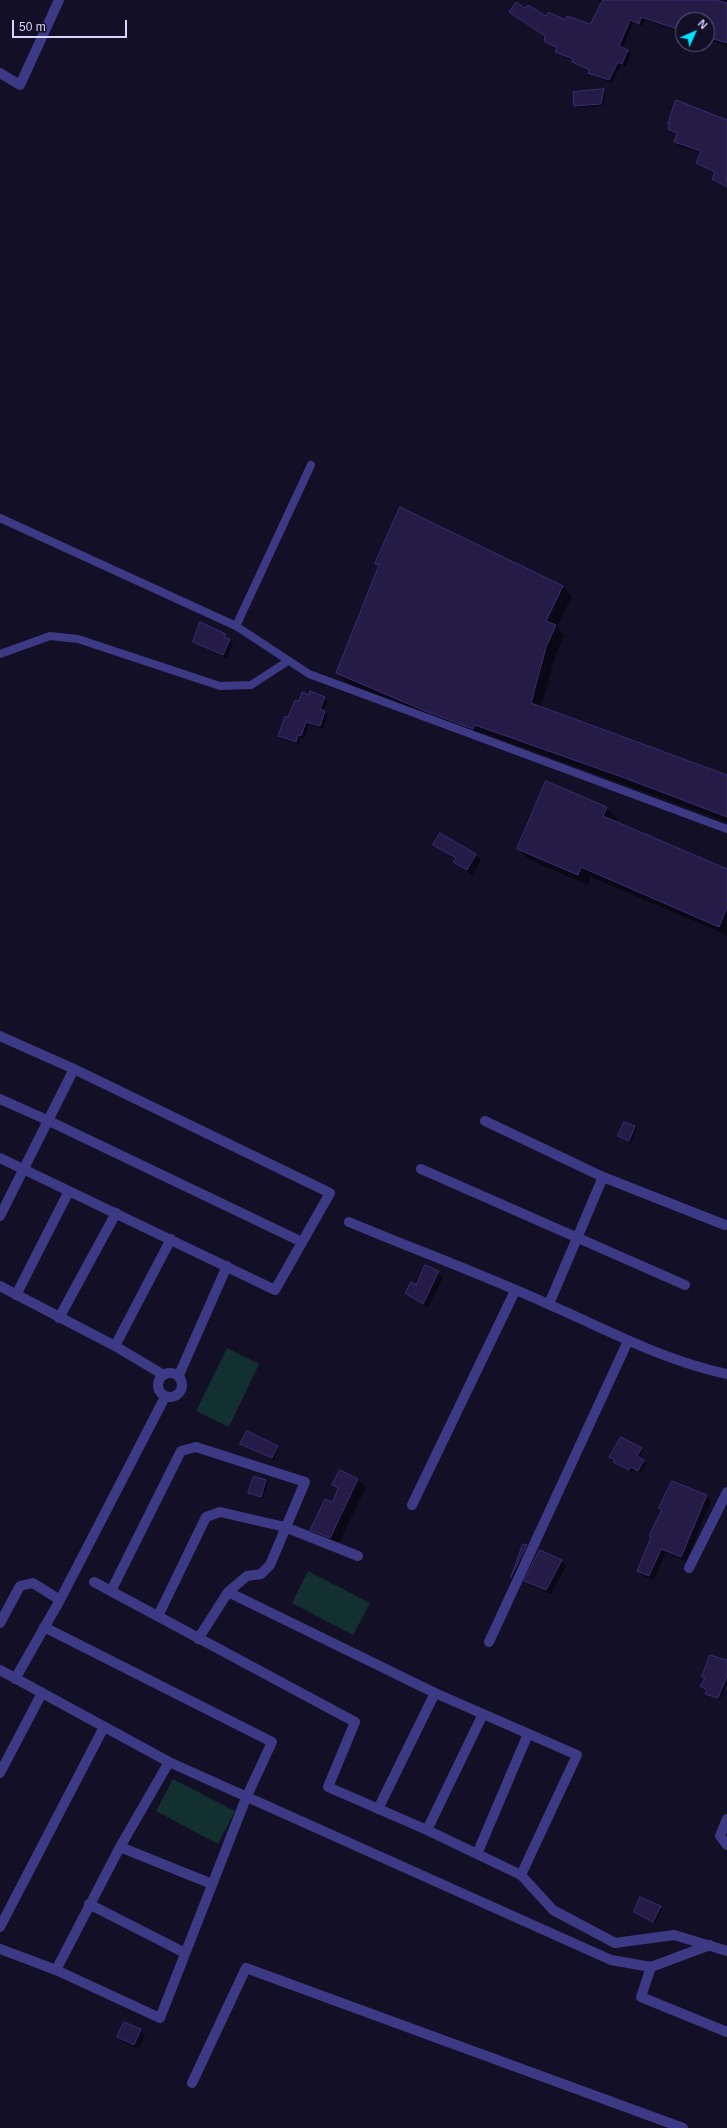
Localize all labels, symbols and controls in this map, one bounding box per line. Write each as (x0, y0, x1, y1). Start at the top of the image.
scale bar (14, 12, 129, 38)
north arrow (675, 12, 715, 52)
text: N (696, 17, 710, 31)
text: 50 m (19, 20, 46, 34)

